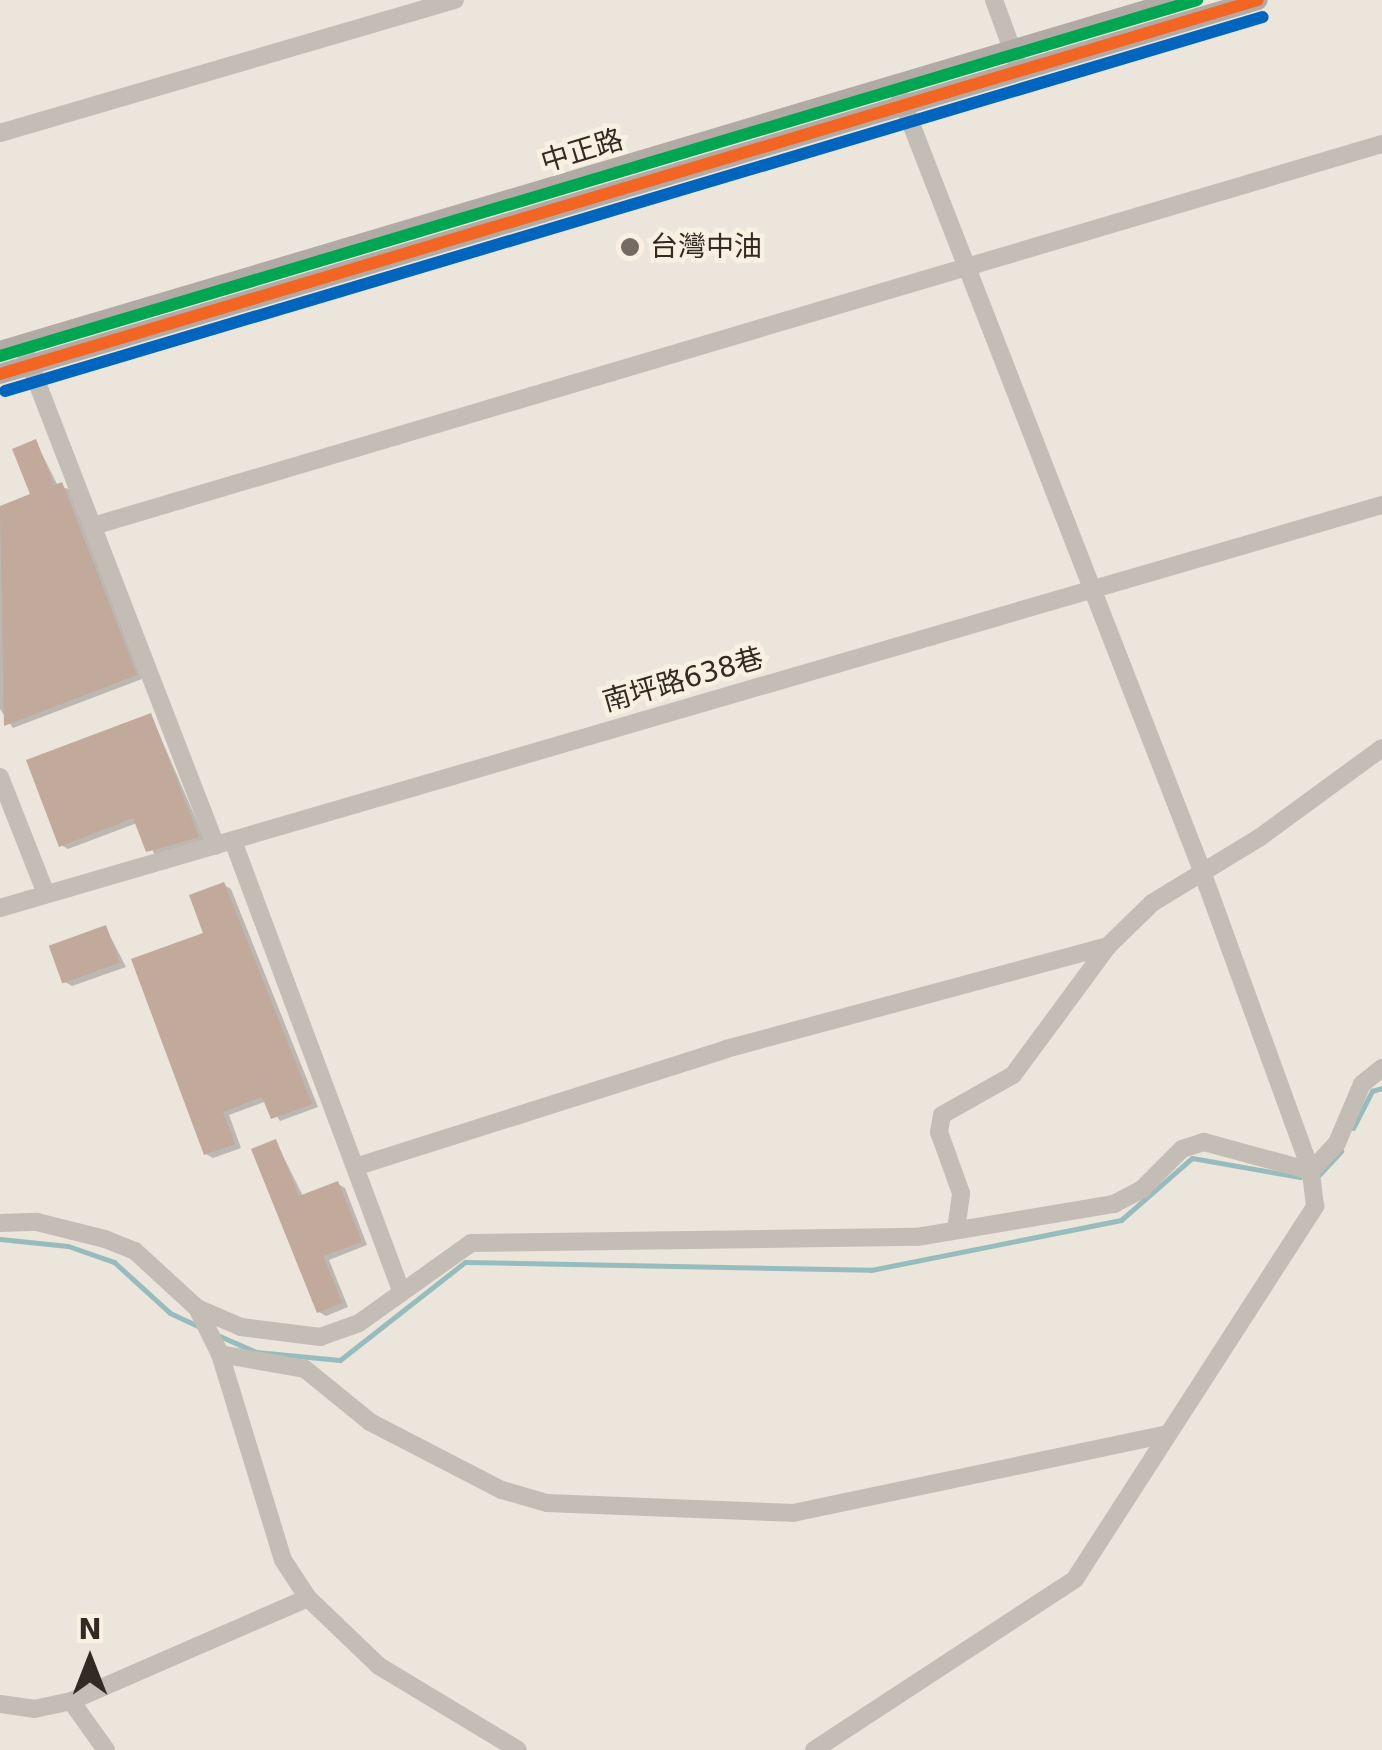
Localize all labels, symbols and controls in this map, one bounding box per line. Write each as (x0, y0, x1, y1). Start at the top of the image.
street label: 中正路 (537, 123, 627, 179)
place label: 台灣中油 (650, 230, 762, 264)
marker: 台灣中油 (619, 236, 641, 258)
street label: 南坪路638巷 (599, 641, 767, 719)
north arrow (40, 1610, 140, 1710)
text: N (78, 1613, 102, 1646)

